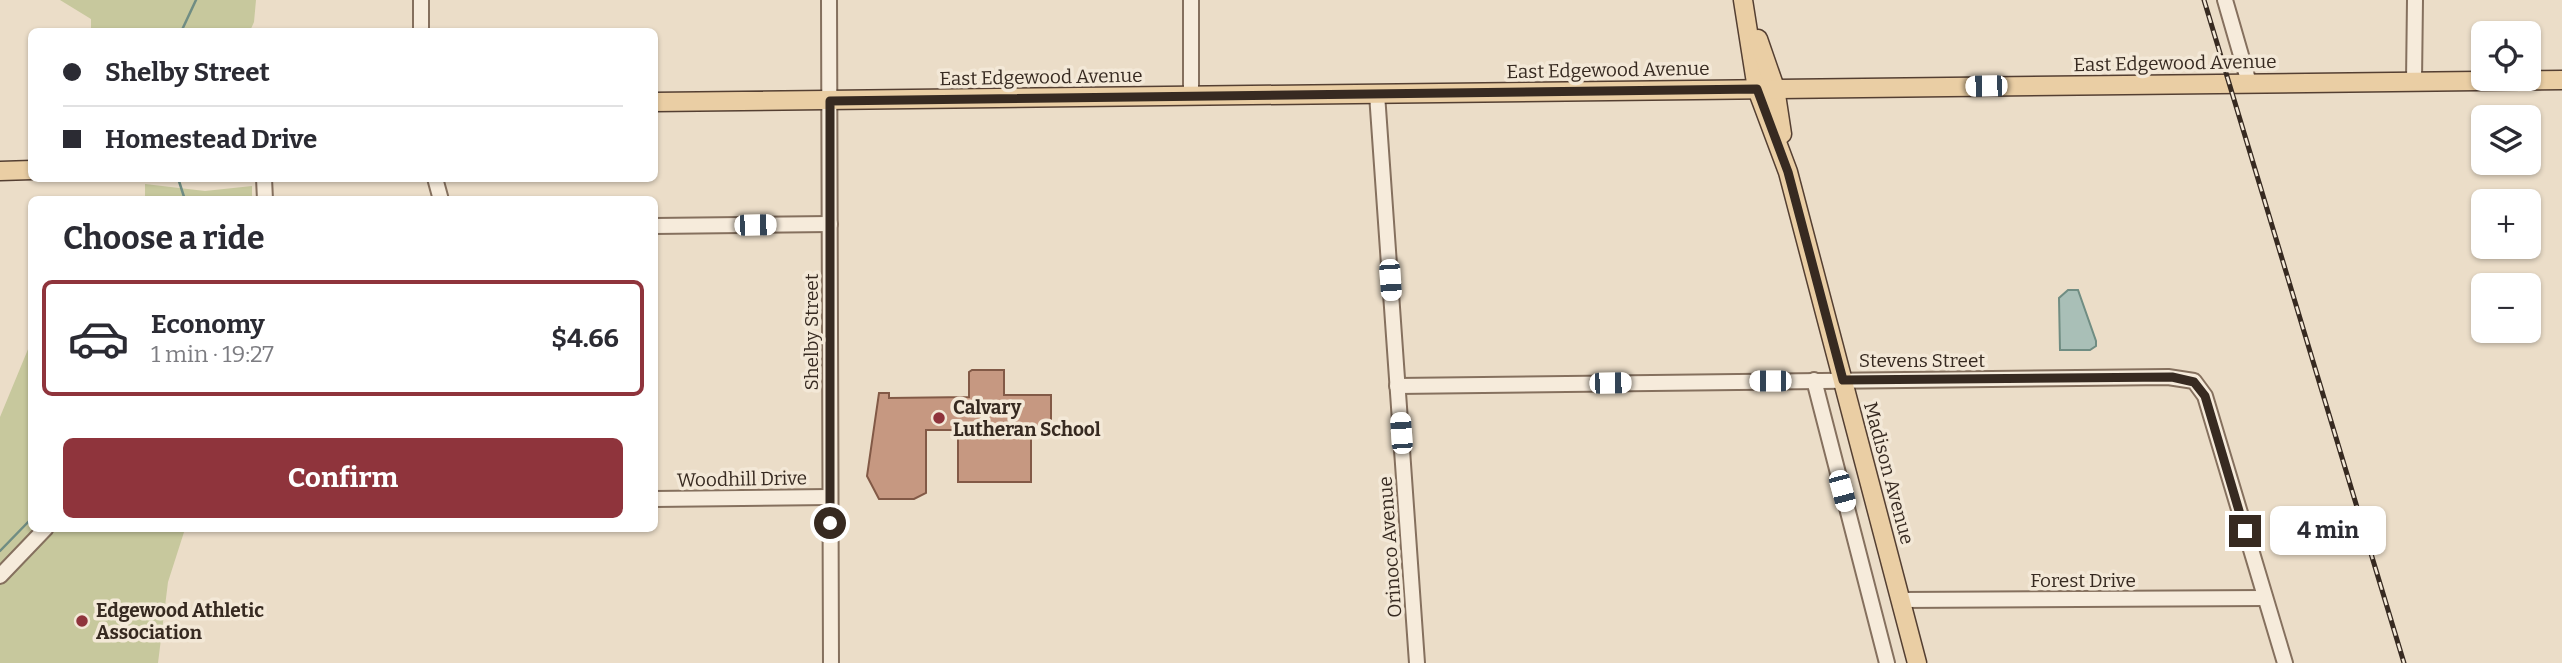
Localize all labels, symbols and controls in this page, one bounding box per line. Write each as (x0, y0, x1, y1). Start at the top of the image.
map controls (2471, 21, 2541, 343)
button: locate (2471, 21, 2541, 91)
street label: East Edgewood Avenue (2073, 50, 2277, 76)
text: Shelby Street (105, 57, 270, 88)
street label: East Edgewood Avenue (1506, 57, 1710, 83)
street label: East Edgewood Avenue (939, 64, 1143, 90)
car (1965, 75, 2008, 97)
button: layers (2471, 105, 2541, 175)
text: Homestead Drive (105, 124, 317, 155)
button: + (2471, 189, 2541, 259)
car (734, 214, 777, 236)
text: Choose a ride (63, 219, 264, 257)
car (1379, 258, 1402, 302)
street label: Shelby Street (800, 273, 823, 391)
button: − (2471, 273, 2541, 343)
icon: car (67, 307, 130, 370)
text: Economy (151, 309, 265, 340)
text: $4.66 (551, 323, 619, 354)
text: 1 min · 19:27 (151, 340, 274, 368)
street label: Stevens Street (1859, 349, 1985, 372)
car (1750, 371, 1792, 392)
car (1589, 372, 1632, 394)
place label: Calvary Lutheran School (953, 396, 1101, 441)
street label: Madison Avenue (1859, 399, 1919, 547)
marker: Calvary Lutheran School (931, 410, 947, 426)
car (1390, 411, 1413, 455)
button: Confirm (63, 438, 623, 518)
street label: Woodhill Drive (677, 466, 807, 492)
car (1827, 468, 1858, 514)
street label: Orinoco Avenue (1374, 476, 1406, 618)
callout: 4 min (2270, 506, 2385, 556)
route start (814, 507, 846, 539)
route end (2229, 515, 2261, 547)
text: 4 min (2297, 516, 2359, 544)
street label: Forest Drive (2030, 569, 2136, 592)
place label: Edgewood Athletic Association (96, 599, 264, 644)
marker: Edgewood Athletic Association (74, 613, 90, 629)

